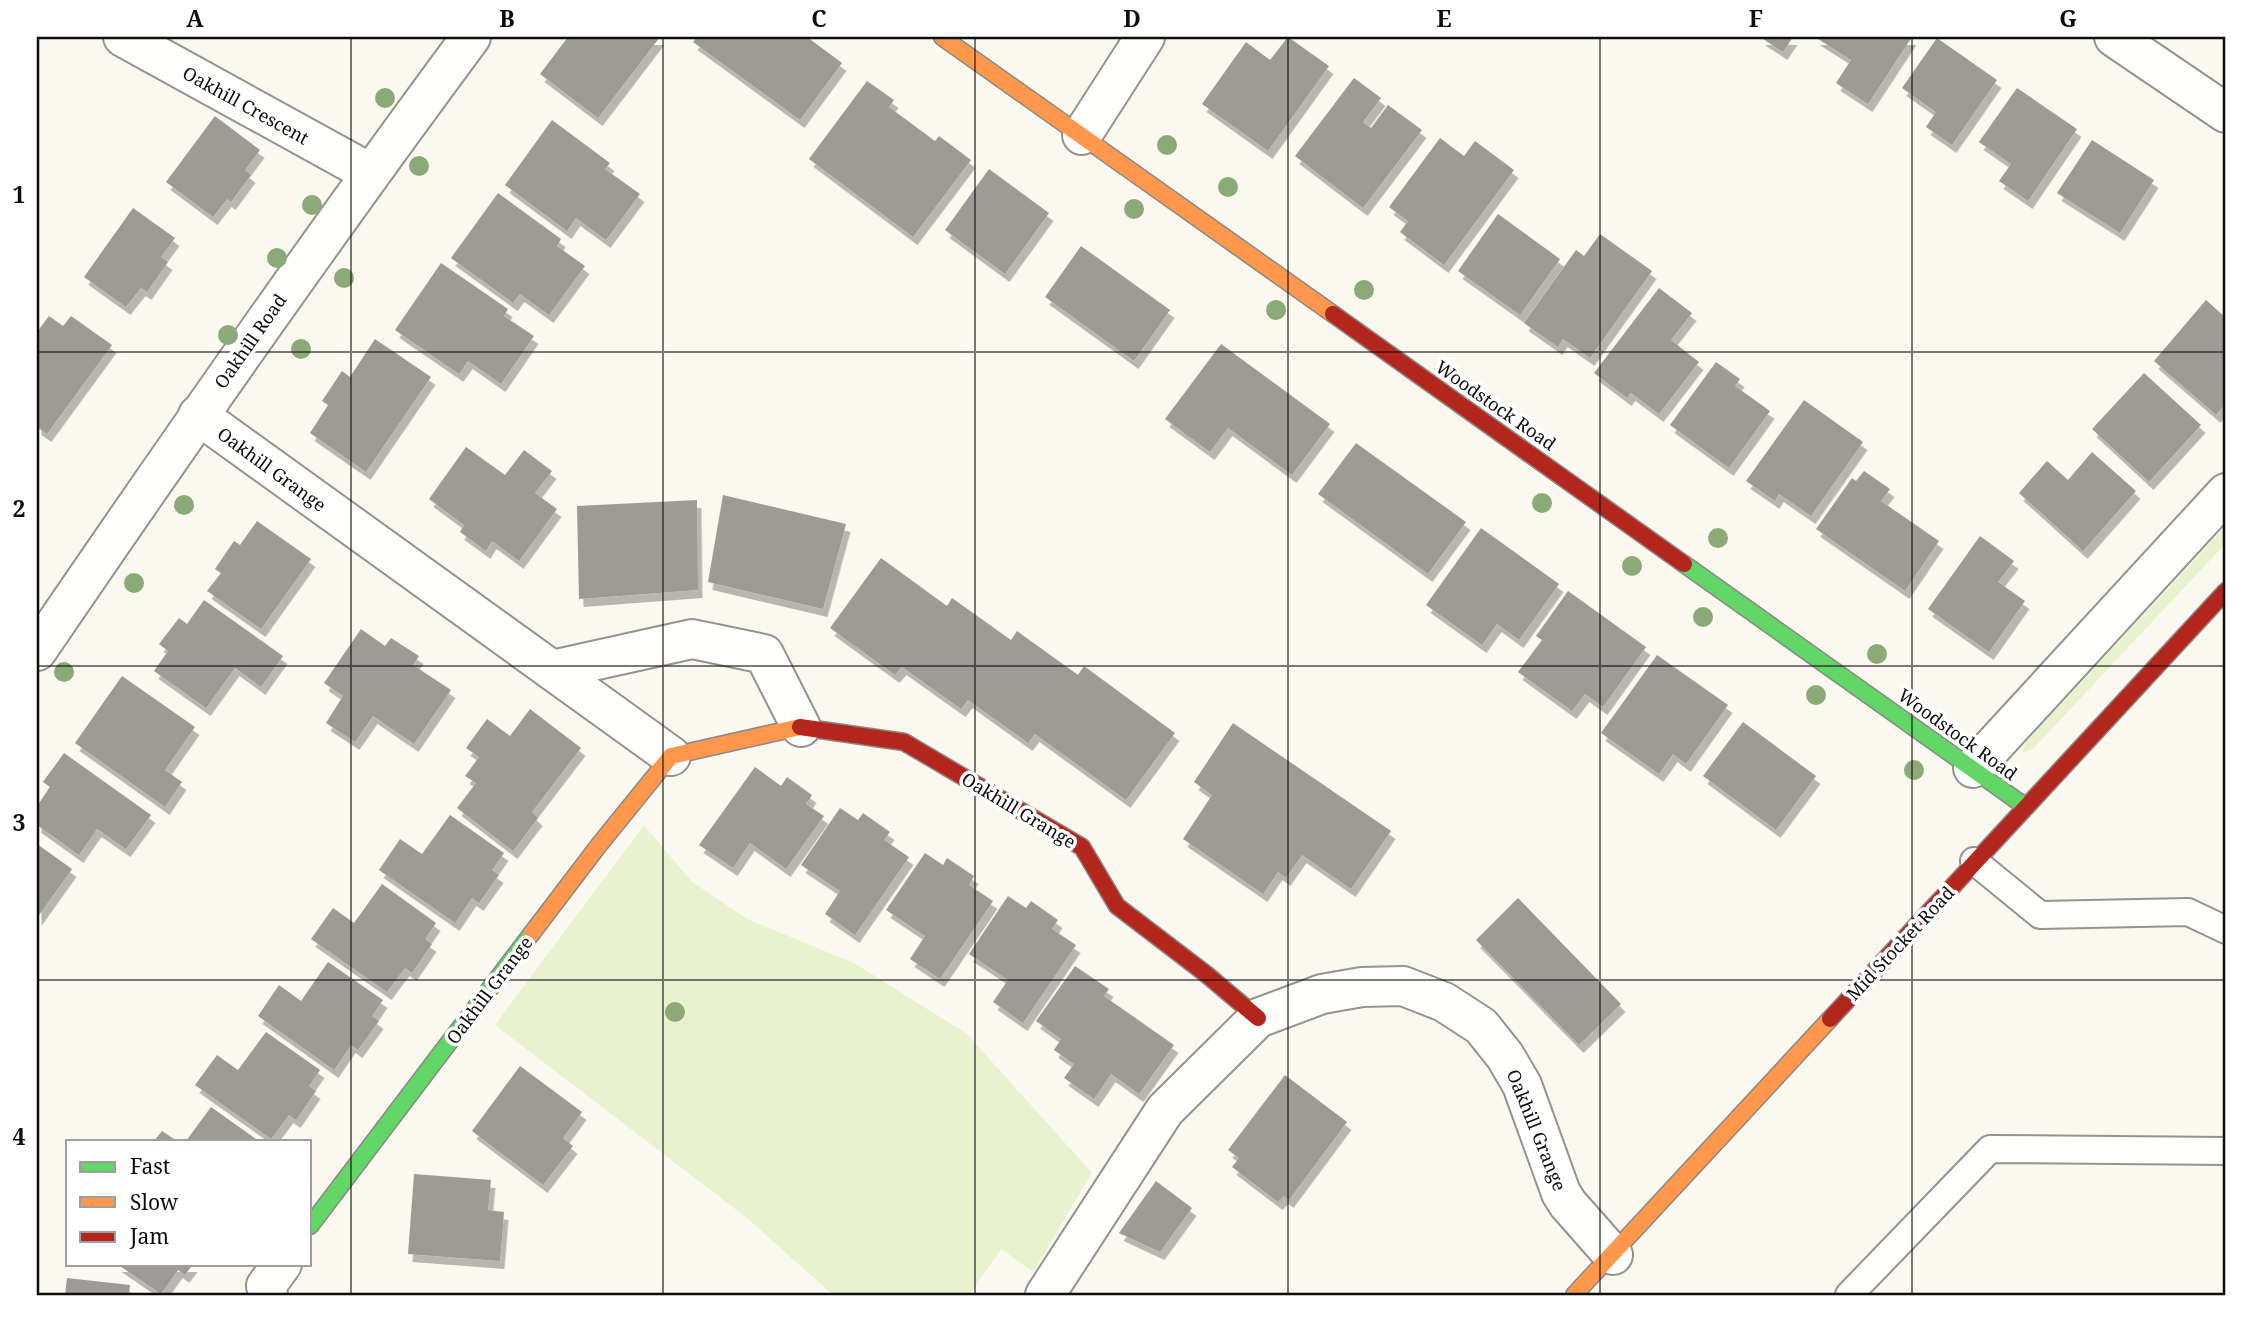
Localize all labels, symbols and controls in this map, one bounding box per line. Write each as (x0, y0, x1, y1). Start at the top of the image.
text: A (186, 2, 204, 34)
text: B (499, 2, 515, 34)
text: C (811, 2, 827, 34)
text: D (1123, 2, 1141, 34)
text: E (1436, 2, 1452, 34)
text: F (1749, 2, 1763, 34)
text: G (2059, 2, 2077, 34)
street label: Oakhill Crescent (179, 60, 313, 150)
text: 1 (13, 178, 26, 210)
street label: Oakhill Road (208, 289, 292, 393)
street label: Woodstock Road (1431, 354, 1561, 456)
street label: Oakhill Grange (213, 421, 331, 517)
text: 2 (13, 492, 26, 524)
street label: Woodstock Road (1894, 683, 2022, 785)
street label: Oakhill Grange (957, 766, 1081, 854)
text: 3 (13, 806, 26, 838)
street label: Mid Stocket Road (1841, 881, 1959, 1005)
street label: Oakhill Grange (441, 931, 537, 1049)
street label: Oakhill Grange (1502, 1066, 1572, 1194)
text: 4 (13, 1120, 26, 1152)
legend (66, 1140, 312, 1266)
text: Fast (130, 1152, 170, 1180)
text: Slow (130, 1188, 179, 1216)
text: Jam (129, 1222, 169, 1250)

